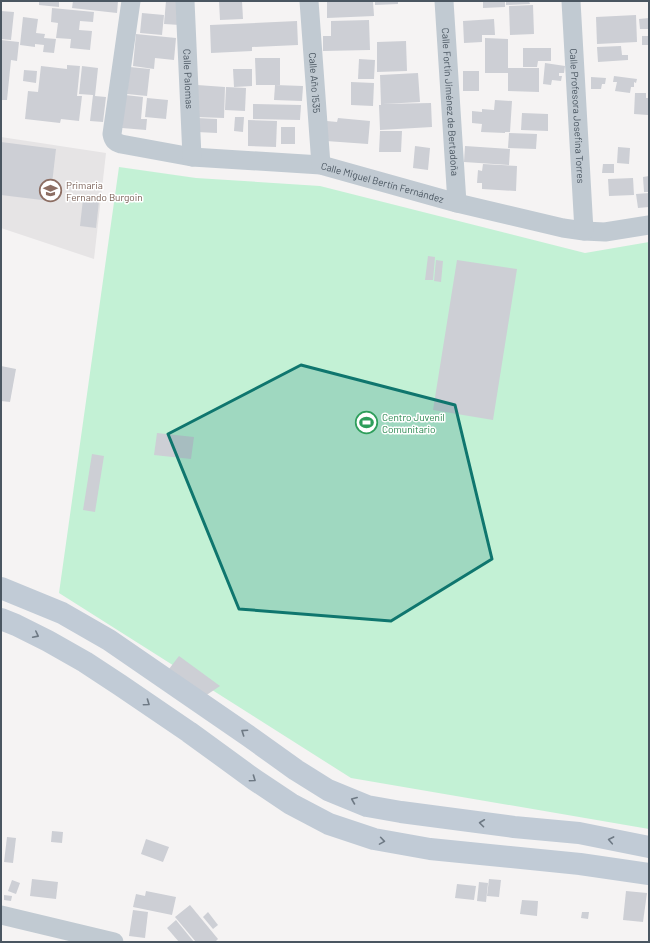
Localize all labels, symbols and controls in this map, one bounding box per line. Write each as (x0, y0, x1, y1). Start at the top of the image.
street label: Calle Fortín Jiménez de Bertadoña (440, 27, 461, 176)
street label: Calle Profesora Josefina Torres (568, 48, 587, 184)
street label: Calle Palomas (181, 49, 196, 109)
street label: Calle Año 1535 (307, 52, 323, 114)
street label: Calle Miguel Bertín Fernández (320, 159, 446, 205)
school or university icon: Primaria Fernando Burgoin (38, 178, 64, 204)
place label: Primaria Fernando Burgoin (66, 179, 143, 203)
sports icon: Centro Juvenil Comunitario (353, 410, 379, 436)
place label: Centro Juvenil Comunitario (382, 411, 445, 435)
one-way arrow (32, 631, 40, 638)
one-way arrow (143, 698, 150, 706)
one-way arrow (241, 730, 248, 737)
one-way arrow (249, 774, 256, 782)
one-way arrow (351, 797, 358, 805)
one-way arrow (479, 818, 485, 827)
one-way arrow (379, 836, 385, 845)
one-way arrow (608, 836, 614, 844)

